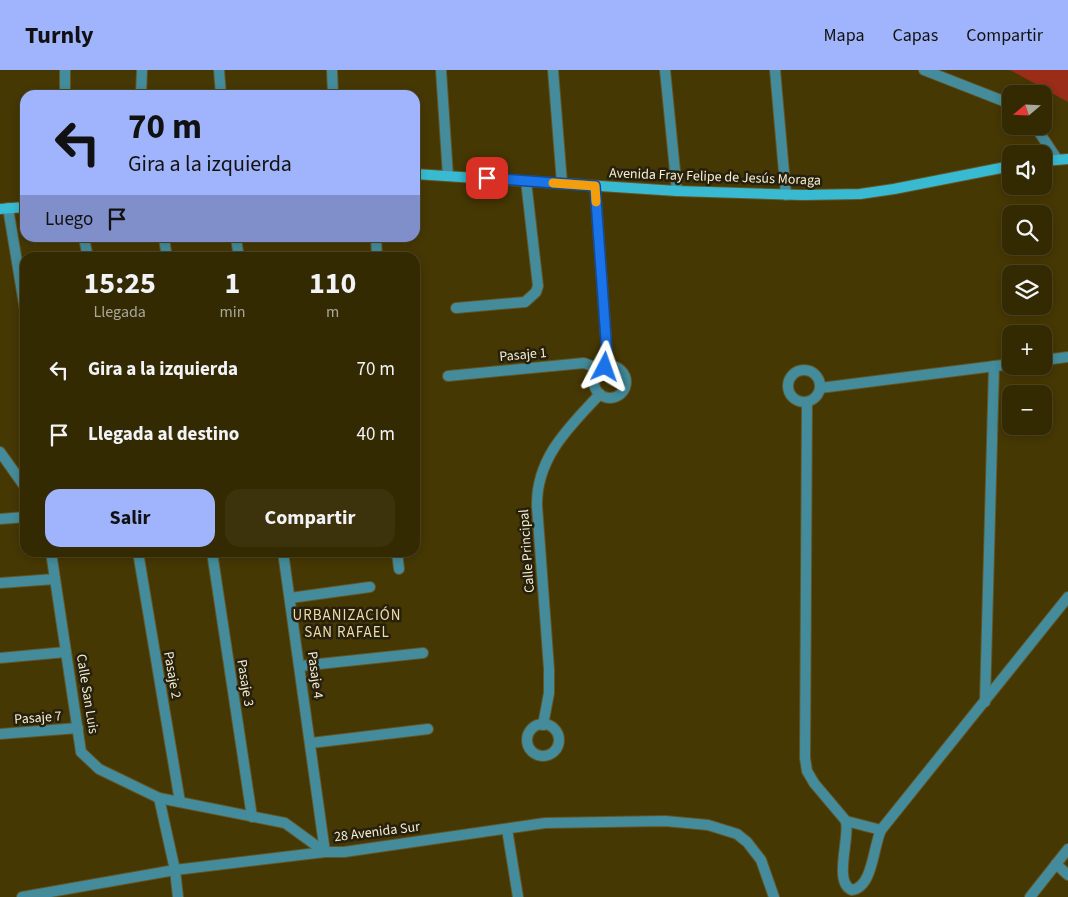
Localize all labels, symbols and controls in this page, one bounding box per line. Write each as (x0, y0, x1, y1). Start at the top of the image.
text: Turnly (25, 18, 94, 53)
text: Mapa (824, 23, 865, 48)
text: Capas (893, 23, 938, 48)
text: Compartir (966, 23, 1043, 48)
north arrow (1002, 85, 1052, 135)
map controls (1002, 85, 1052, 435)
text: 70 m (128, 102, 202, 152)
icon: left (45, 110, 110, 175)
button: sound (1002, 145, 1052, 195)
text: Gira a la izquierda (128, 148, 292, 180)
pin (466, 157, 508, 199)
street label: Avenida Fray Felipe de Jesús Moraga (609, 163, 821, 191)
icon: arrive (473, 164, 501, 192)
icon: arrive (103, 205, 131, 233)
button: search (1002, 205, 1052, 255)
text: Luego (45, 206, 93, 233)
text: 15:25 (84, 262, 156, 305)
text: 1 (224, 262, 240, 305)
text: 110 (309, 262, 356, 305)
button: layers (1002, 265, 1052, 315)
text: Llegada (93, 301, 146, 323)
text: min (219, 301, 245, 323)
text: m (326, 301, 339, 323)
button: + (1002, 325, 1052, 375)
position arrow (578, 340, 630, 392)
street label: Pasaje 1 (498, 343, 548, 367)
icon: left (45, 356, 73, 384)
text: Gira a la izquierda (88, 356, 238, 383)
text: 70 m (357, 356, 395, 383)
button: − (1002, 385, 1052, 435)
icon: arrive (45, 421, 73, 449)
text: Llegada al destino (88, 421, 239, 448)
text: 40 m (357, 421, 395, 448)
button: Salir (45, 489, 215, 547)
button: Compartir (225, 489, 395, 547)
street label: Calle Principal (514, 508, 540, 594)
district label: URBANIZACIÓN SAN RAFAEL (293, 605, 402, 643)
street label: Pasaje 2 (158, 650, 186, 700)
street label: Pasaje 4 (302, 650, 328, 700)
street label: Calle San Luis (71, 653, 103, 735)
street label: Pasaje 3 (231, 658, 259, 708)
street label: Pasaje 7 (14, 706, 62, 730)
street label: 28 Avenida Sur (333, 817, 421, 847)

